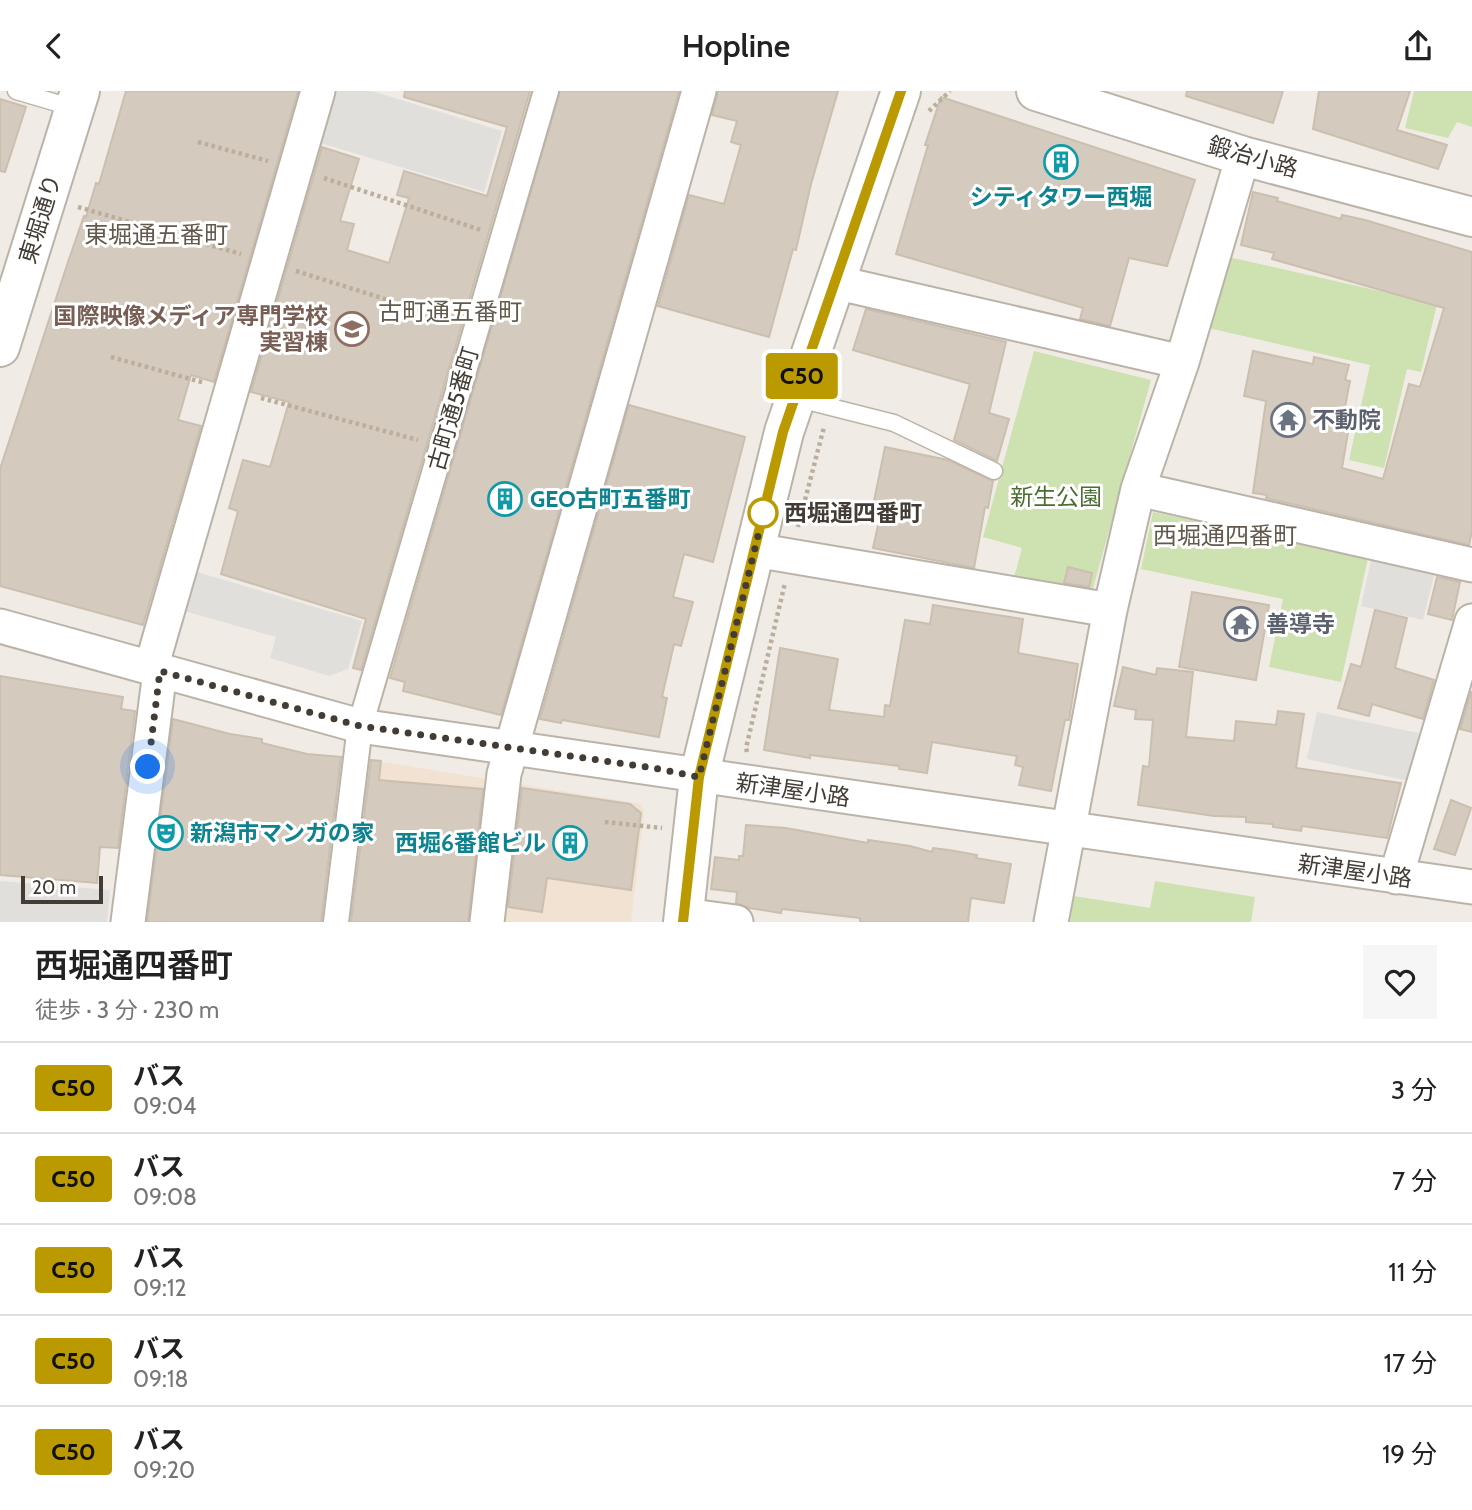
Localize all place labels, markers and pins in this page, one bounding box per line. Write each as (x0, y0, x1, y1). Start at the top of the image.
building icon: シティタワー西堀 (1042, 143, 1080, 181)
place label: シティタワー西堀 (970, 183, 1152, 211)
place label: 国際映像メディア専門学校 実習棟 (54, 302, 328, 356)
school or university icon: 国際映像メディア専門学校 実習棟 (333, 310, 371, 348)
temple icon: 不動院 (1269, 401, 1307, 439)
place label: 不動院 (1312, 406, 1381, 434)
building icon: GEO古町五番町 (486, 480, 524, 518)
place label: GEO古町五番町 (530, 485, 691, 513)
marker: 西堀通四番町 (748, 498, 778, 528)
place label: 西堀通四番町 (784, 499, 922, 527)
temple icon: 善導寺 (1222, 605, 1260, 643)
place label: 善導寺 (1266, 610, 1335, 638)
theatre icon: 新潟市マンガの家 (147, 814, 185, 852)
place label: 新潟市マンガの家 (190, 819, 374, 847)
building icon: 西堀6番館ビル (551, 824, 589, 862)
place label: 西堀6番館ビル (395, 829, 546, 857)

